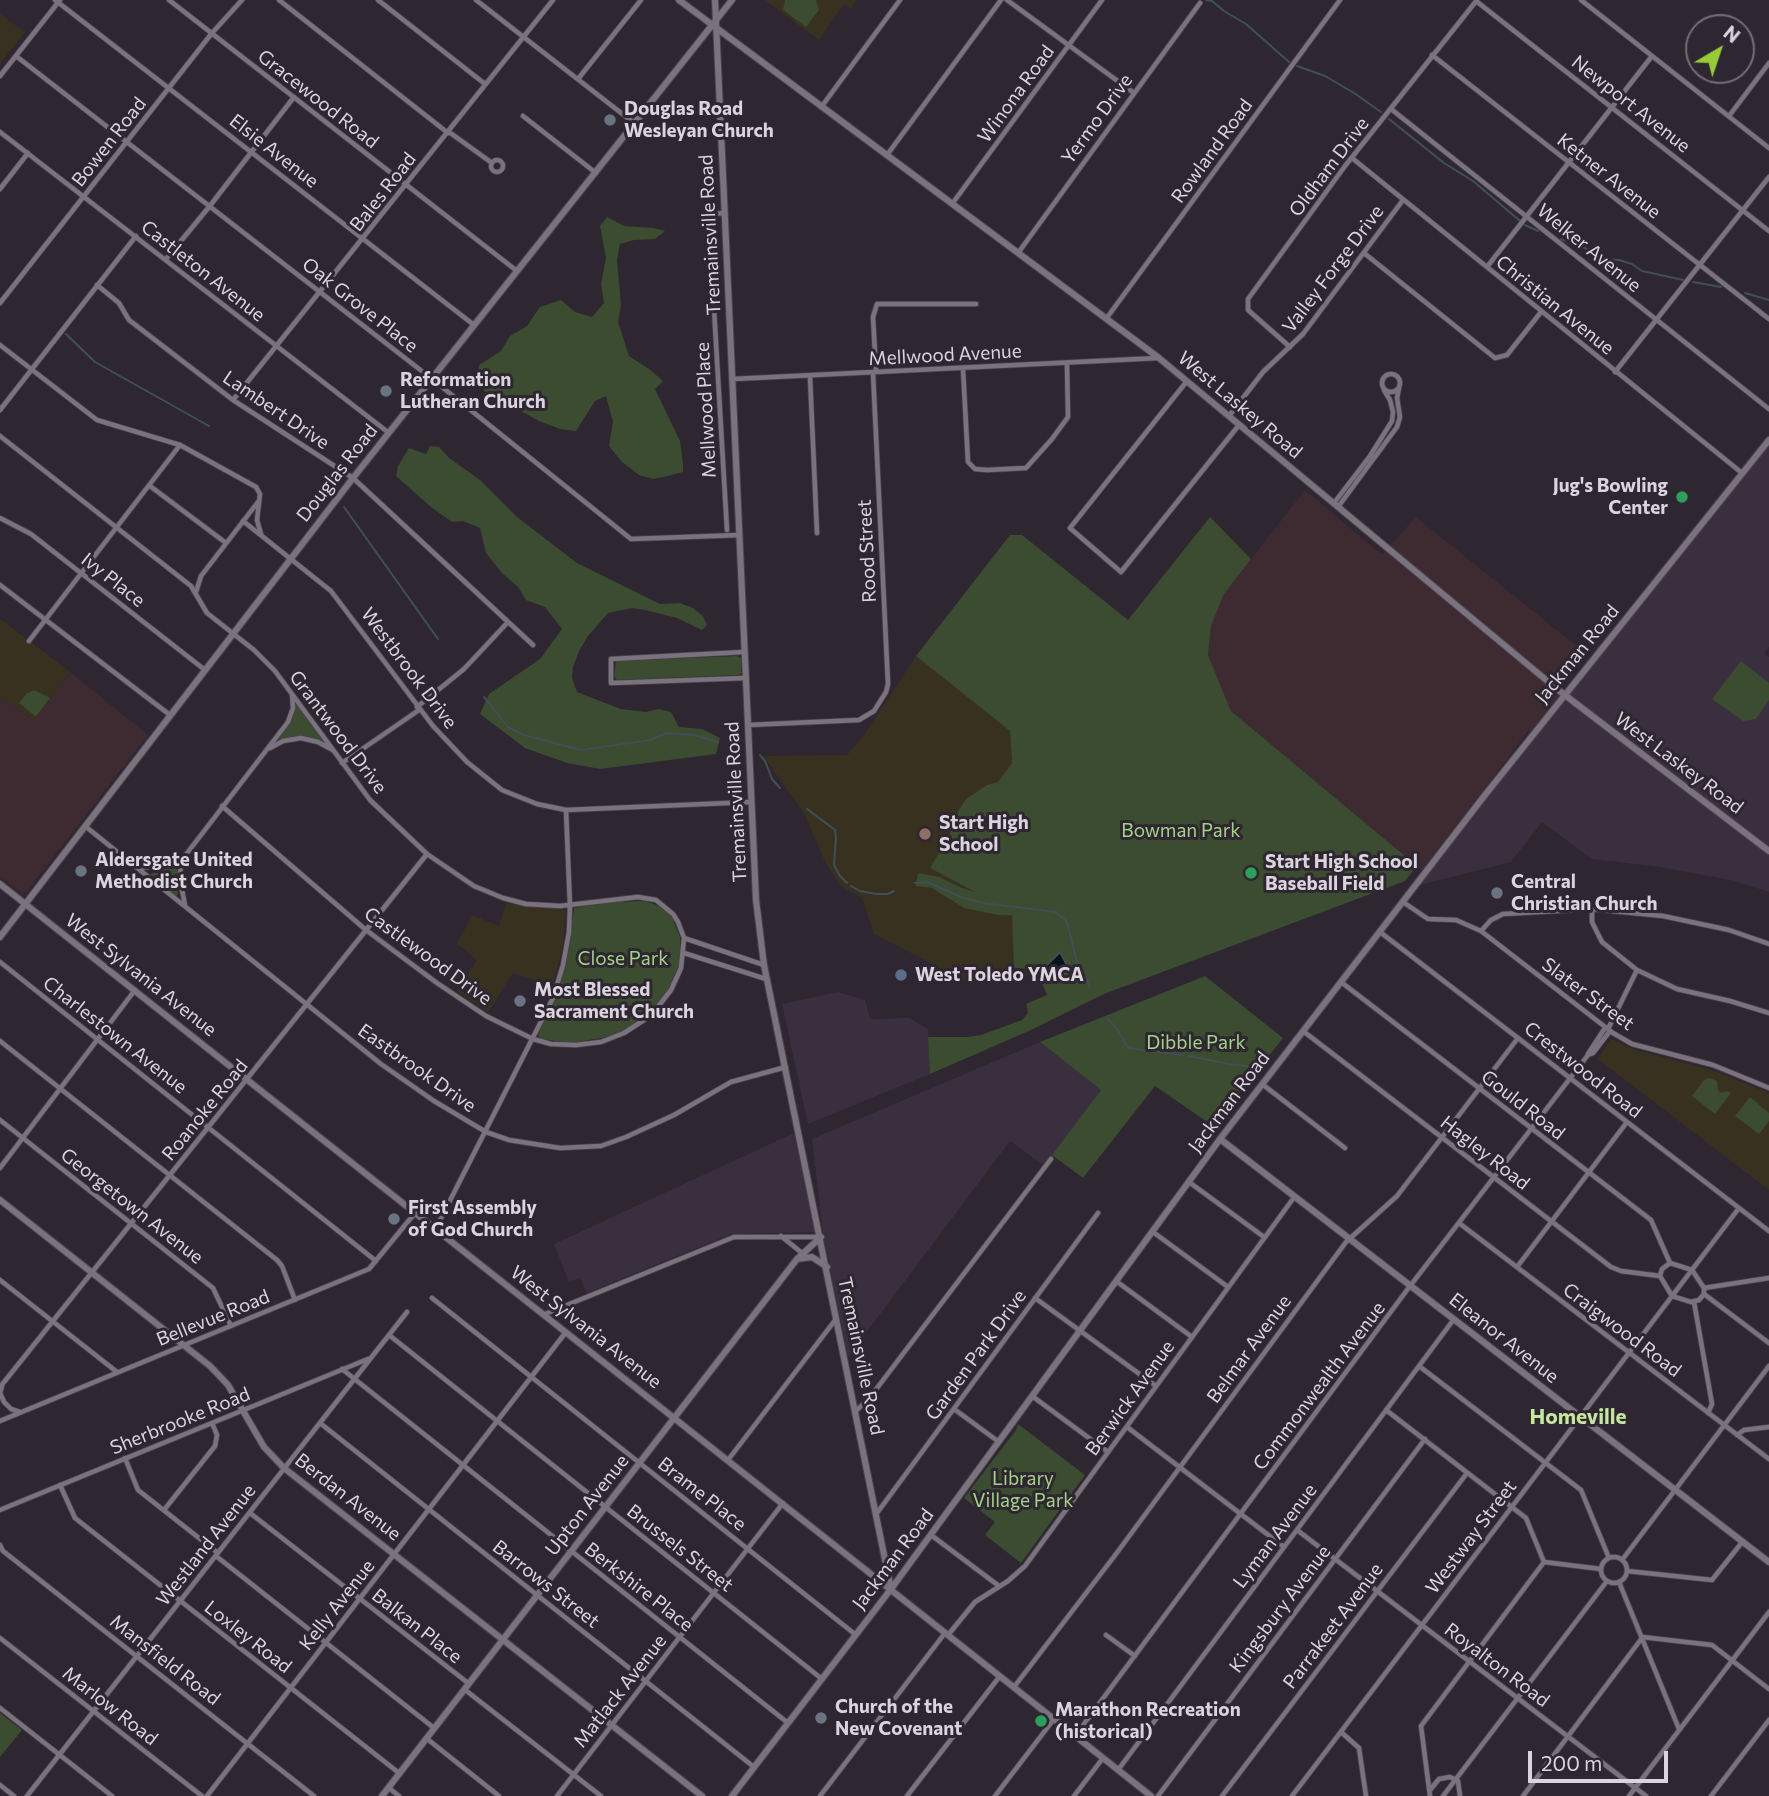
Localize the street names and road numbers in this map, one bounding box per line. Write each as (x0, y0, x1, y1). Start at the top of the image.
street label: Winona Road (973, 41, 1059, 147)
street label: Gracewood Road (253, 45, 383, 153)
street label: Newport Avenue (1567, 51, 1695, 157)
street label: Yermo Drive (1057, 70, 1137, 168)
street label: Bowen Road (67, 93, 151, 191)
street label: Rowland Road (1167, 95, 1257, 207)
street label: Elsie Avenue (225, 109, 323, 193)
street label: Oldham Drive (1284, 113, 1374, 221)
street label: Ketner Avenue (1553, 128, 1665, 224)
street label: Bales Road (345, 148, 421, 236)
street label: Tremainsville Road (694, 154, 726, 316)
street label: Welker Avenue (1532, 199, 1646, 297)
street label: Valley Forge Drive (1278, 201, 1388, 337)
street label: Castleton Avenue (137, 216, 269, 326)
street label: Christian Avenue (1491, 250, 1619, 360)
street label: Oak Grove Place (298, 253, 422, 357)
street label: Mellwood Avenue (868, 340, 1022, 370)
street label: Mellwood Place (691, 341, 721, 479)
street label: West Laskey Road (1173, 346, 1307, 464)
street label: Lambert Drive (218, 366, 334, 454)
street label: Douglas Road (292, 420, 382, 526)
street label: Rood Street (853, 499, 881, 603)
street label: Ivy Place (77, 548, 149, 612)
street label: Jackman Road (1530, 600, 1624, 708)
street label: Westbrook Drive (356, 603, 462, 733)
street label: Grantwood Drive (284, 666, 392, 798)
street label: West Laskey Road (1610, 707, 1748, 819)
street label: Tremainsville Road (720, 721, 752, 883)
street label: Castlewood Drive (360, 902, 496, 1010)
street label: West Sylvania Avenue (61, 909, 221, 1041)
street label: Slater Street (1537, 953, 1639, 1035)
street label: Charlestown Avenue (38, 972, 192, 1098)
street label: Crestwood Road (1520, 1017, 1646, 1123)
street label: Eastbrook Drive (354, 1019, 480, 1117)
street label: Jackman Road (1184, 1047, 1274, 1157)
street label: Roanoke Road (157, 1055, 253, 1165)
street label: Gould Road (1477, 1065, 1569, 1145)
street label: Hagley Road (1436, 1111, 1534, 1195)
street label: Georgetown Avenue (56, 1143, 208, 1269)
street label: West Sylvania Avenue (506, 1261, 666, 1393)
street label: Tremainsville Road (833, 1275, 889, 1437)
street label: Craigwood Road (1558, 1278, 1686, 1382)
street label: Bellevue Road (153, 1285, 273, 1351)
street label: Garden Park Drive (921, 1285, 1031, 1425)
street label: Eleanor Avenue (1445, 1288, 1563, 1388)
street label: Belmar Avenue (1202, 1290, 1296, 1408)
street label: Commonwealth Avenue (1248, 1297, 1390, 1475)
street label: Berwick Avenue (1081, 1336, 1179, 1460)
street label: Sherbrooke Road (107, 1383, 253, 1459)
street label: Berdan Avenue (290, 1449, 406, 1545)
street label: Upton Avenue (541, 1450, 633, 1560)
street label: Brame Place (653, 1452, 751, 1536)
street label: Westway Street (1421, 1476, 1521, 1598)
street label: Lyman Avenue (1228, 1479, 1322, 1593)
street label: Westland Avenue (151, 1480, 261, 1610)
street label: Brussels Street (622, 1499, 738, 1597)
street label: Jackman Road (848, 1504, 938, 1614)
street label: Barrows Street (488, 1535, 604, 1633)
street label: Berkshire Place (580, 1538, 698, 1636)
street label: Kingsbury Avenue (1225, 1541, 1335, 1677)
street label: Kelly Avenue (295, 1555, 379, 1655)
street label: Parrakeet Avenue (1278, 1559, 1388, 1693)
street label: Balkan Place (367, 1584, 467, 1668)
street label: Loxley Road (200, 1596, 296, 1678)
street label: Mansfield Road (105, 1610, 225, 1710)
street label: Royalton Road (1440, 1618, 1554, 1712)
street label: Matlack Avenue (569, 1630, 671, 1752)
street label: Marlow Road (58, 1662, 162, 1750)

